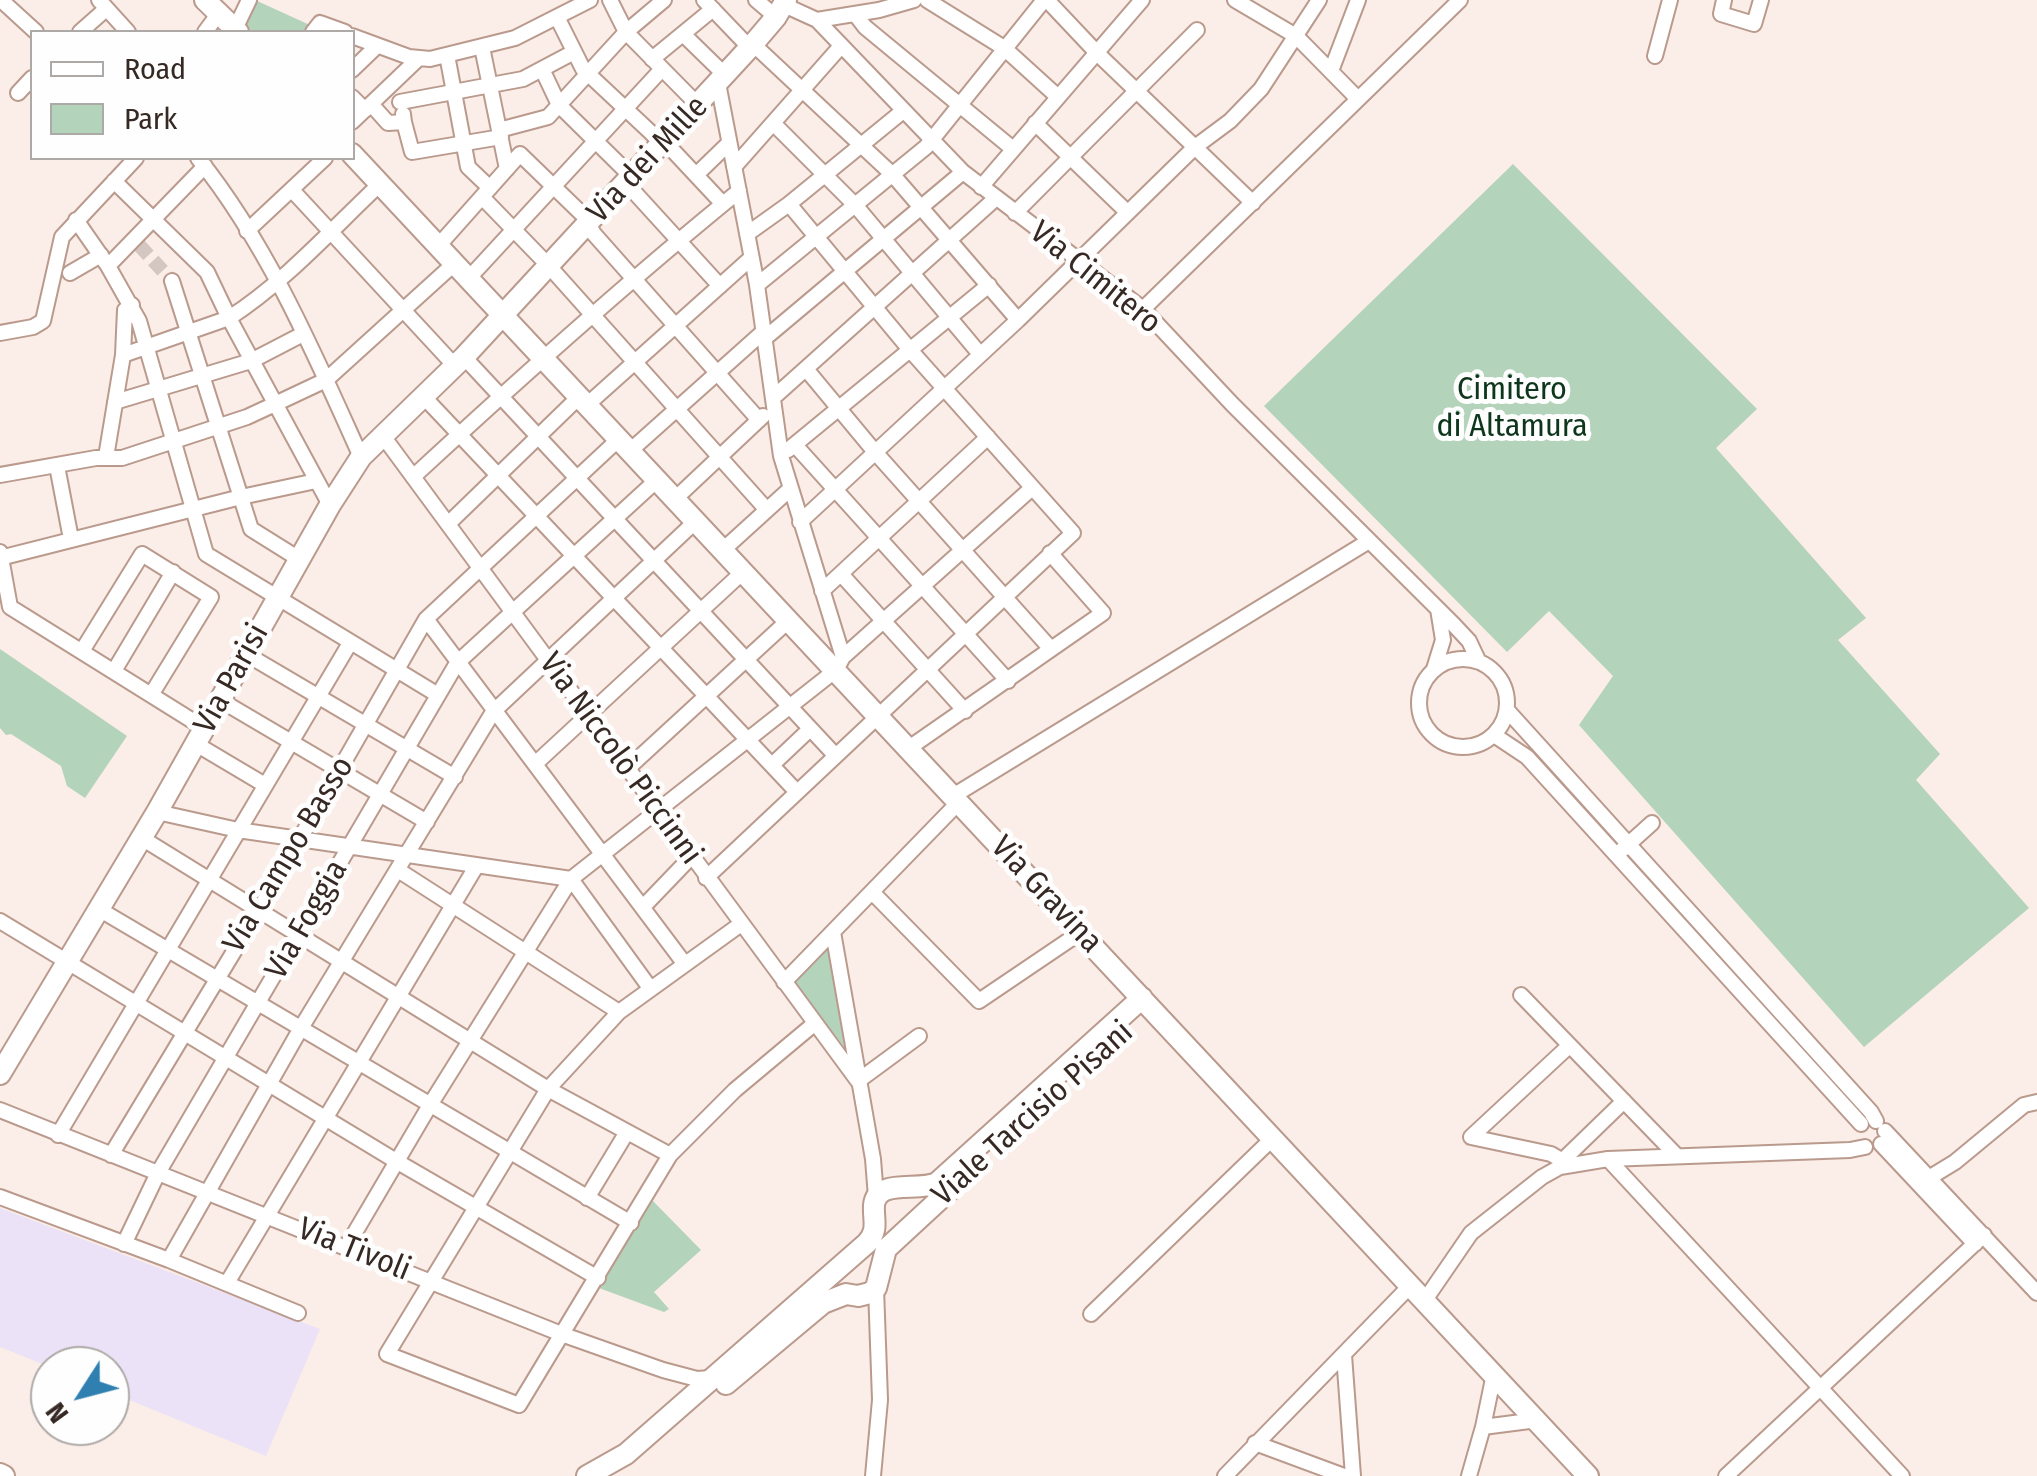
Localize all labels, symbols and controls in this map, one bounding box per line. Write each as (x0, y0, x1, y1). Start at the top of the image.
legend (30, 30, 355, 160)
text: Road (124, 51, 186, 87)
street label: Via dei Mille (580, 89, 716, 231)
text: Park (124, 101, 177, 137)
street label: Via Cimitero (1022, 214, 1168, 342)
park label: Cimitero di Altamura (1436, 371, 1588, 446)
street label: Via Parisi (186, 618, 278, 740)
street label: Via Niccolò Piccinni (530, 646, 710, 872)
street label: Via Campo Basso (215, 750, 363, 960)
street label: Via Gravina (982, 828, 1110, 962)
street label: Via Foggia (258, 854, 356, 986)
street label: Viale Tarcisio Pisani (925, 1014, 1141, 1214)
street label: Via Tivoli (292, 1210, 416, 1290)
north arrow (30, 1346, 130, 1446)
text: N (39, 1396, 75, 1429)

